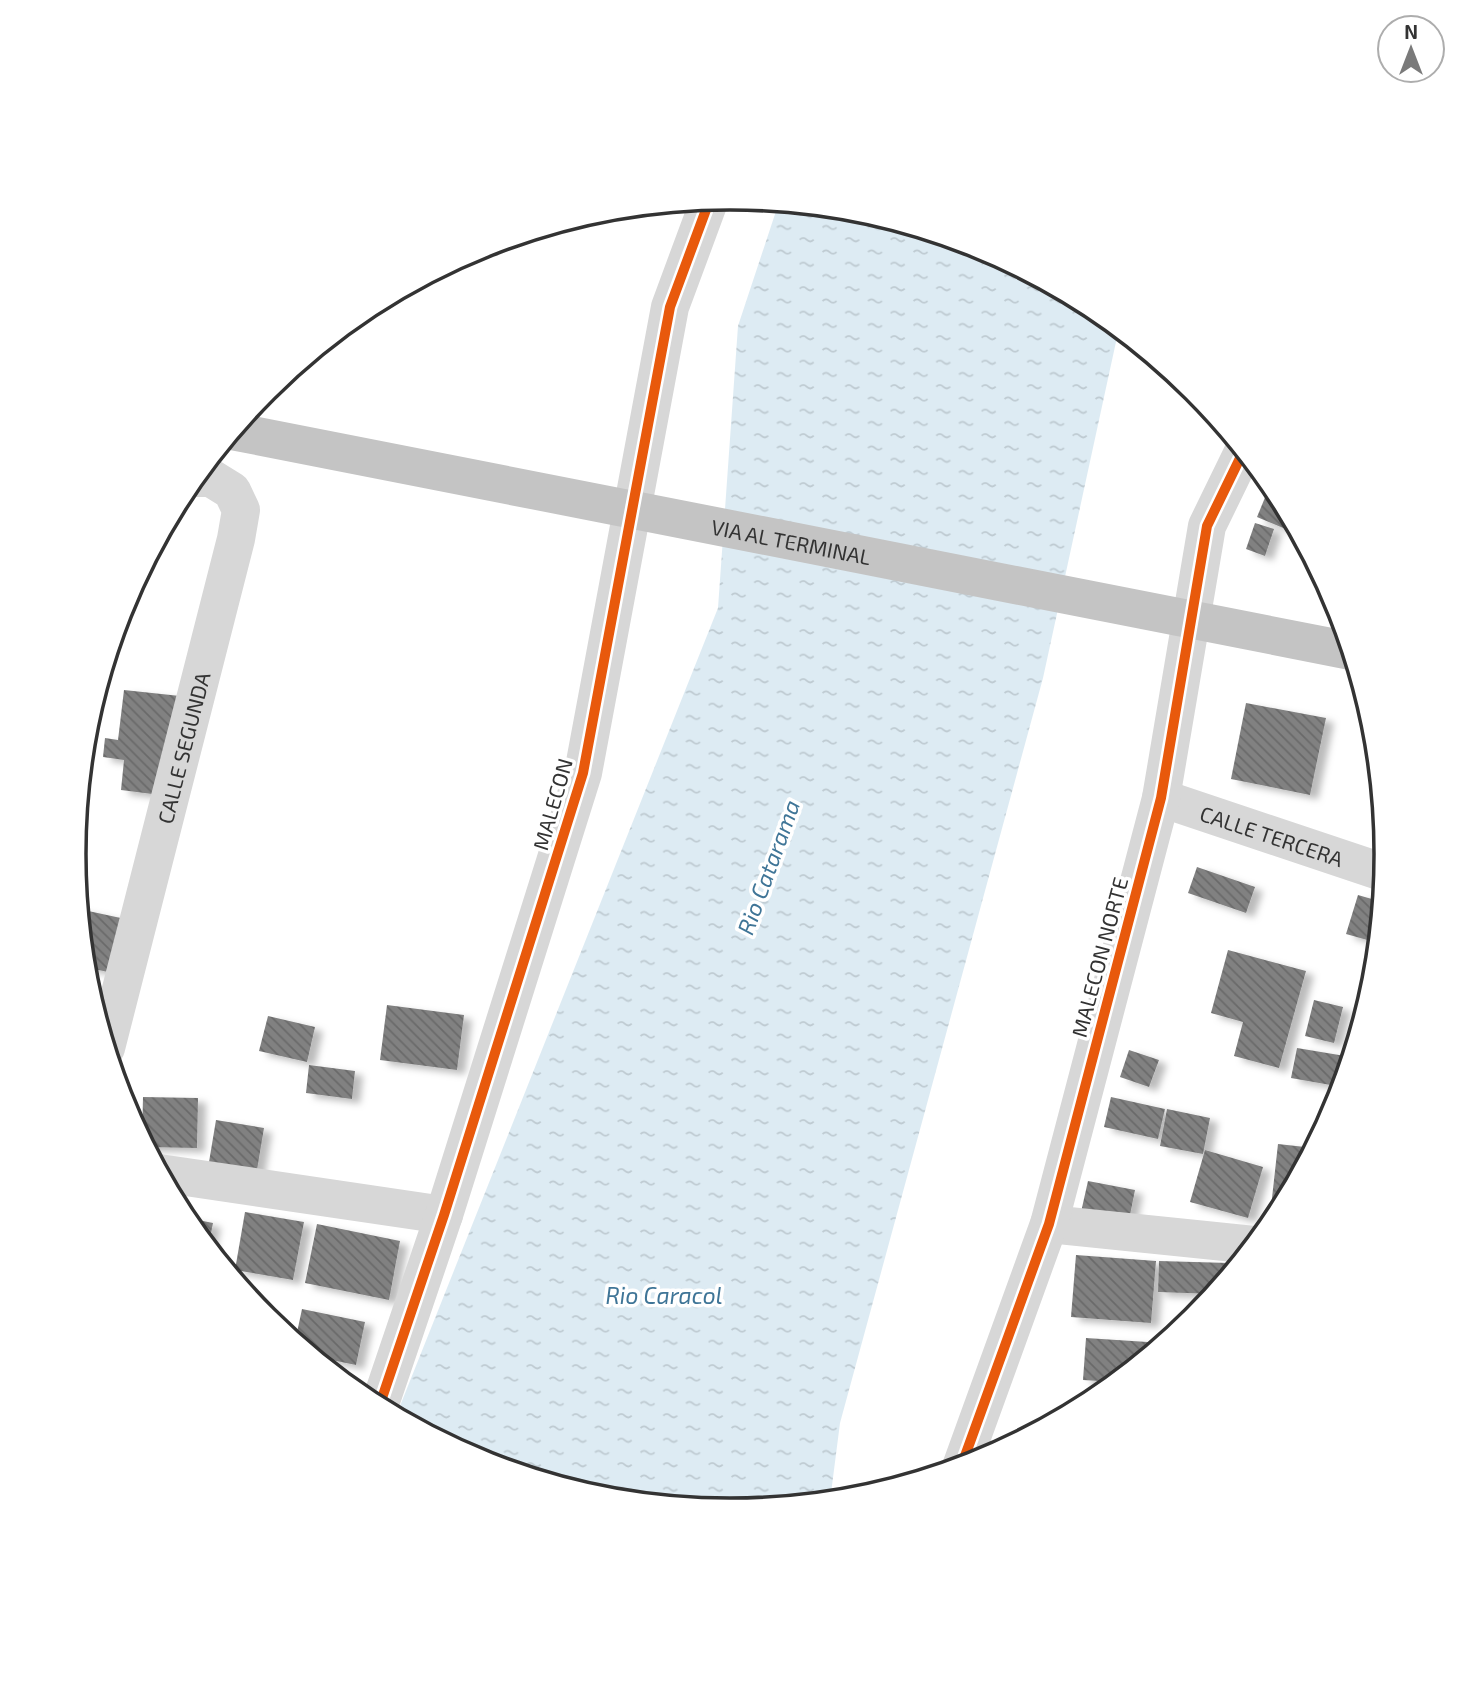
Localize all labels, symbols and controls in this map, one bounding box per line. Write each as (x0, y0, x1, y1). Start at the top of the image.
north arrow (1376, 14, 1446, 84)
text: N (1404, 20, 1418, 43)
street label: VIA AL TERMINAL (709, 513, 873, 569)
street label: CALLE SEGUNDA (151, 669, 214, 826)
street label: MALECON (527, 755, 577, 853)
water label: Rio Catarama (731, 796, 805, 938)
street label: CALLE TERCERA (1197, 800, 1347, 871)
street label: MALECON NORTE (1066, 874, 1132, 1040)
water label: Rio Caracol (606, 1281, 722, 1309)

